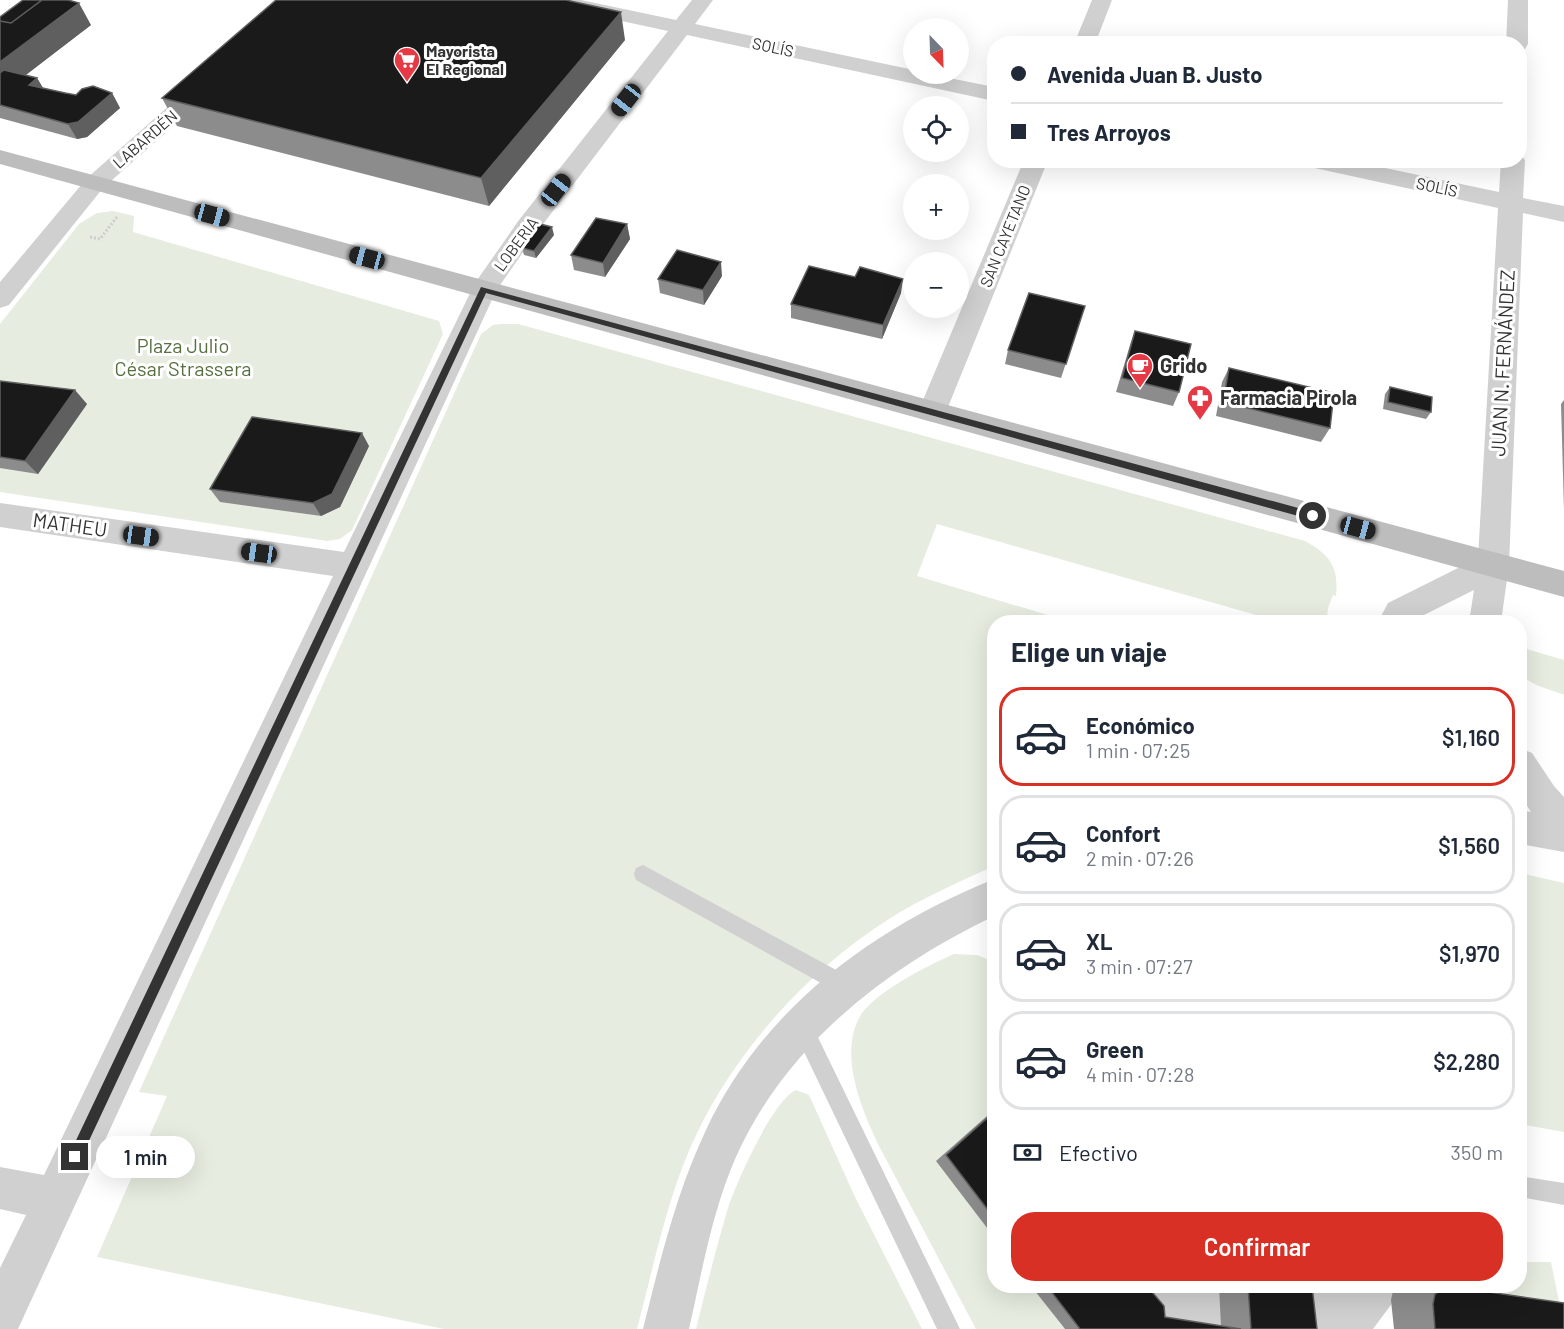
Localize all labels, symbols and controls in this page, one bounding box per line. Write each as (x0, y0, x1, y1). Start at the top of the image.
north arrow (903, 18, 969, 84)
map controls (903, 18, 969, 318)
street label: SOLÍS (751, 33, 796, 60)
place label: Mayorista El Regional (426, 41, 504, 78)
supermarket icon: Mayorista El Regional (392, 45, 422, 83)
text: Avenida Juan B. Justo (1047, 61, 1262, 87)
car (608, 80, 644, 120)
button: locate (903, 96, 969, 162)
street label: LABARDÉN (109, 106, 181, 172)
text: Tres Arroyos (1047, 119, 1171, 145)
car (538, 170, 574, 210)
street label: SOLÍS (1415, 173, 1460, 200)
button: + (903, 174, 969, 240)
street label: SAN CAYETANO (975, 182, 1034, 290)
car (192, 202, 232, 228)
street label: LOBERIA (490, 213, 542, 275)
car (347, 245, 387, 271)
button: − (903, 252, 969, 318)
street label: JUAN N. FERNÁNDEZ (1485, 269, 1519, 457)
park label: Plaza Julio César Strassera (114, 333, 252, 380)
cafe icon: Grido (1125, 351, 1155, 389)
place label: Grido (1160, 353, 1207, 377)
pharmacy icon: Farmacia Pirola (1185, 383, 1215, 421)
place label: Farmacia Pirola (1220, 385, 1357, 409)
route start (1299, 502, 1326, 529)
street label: MATHEU (31, 507, 109, 541)
car (1338, 515, 1378, 541)
car (122, 525, 160, 547)
car (240, 542, 278, 564)
text: Elige un viaje (1011, 635, 1167, 667)
icon: car (1014, 710, 1068, 764)
text: Económico (1086, 712, 1195, 738)
text: $1,160 (1442, 724, 1500, 750)
text: 1 min · 07:25 (1086, 738, 1190, 762)
icon: car (1014, 818, 1068, 872)
text: Confort (1086, 820, 1161, 846)
text: $1,560 (1438, 832, 1500, 858)
text: 2 min · 07:26 (1086, 846, 1194, 870)
icon: car (1014, 926, 1068, 980)
text: XL (1086, 928, 1112, 954)
text: $1,970 (1439, 940, 1500, 966)
text: 3 min · 07:27 (1086, 954, 1193, 978)
icon: car (1014, 1034, 1068, 1088)
text: Green (1086, 1036, 1144, 1062)
text: $2,280 (1433, 1048, 1500, 1074)
text: 4 min · 07:28 (1086, 1062, 1194, 1086)
callout: 1 min (96, 1136, 195, 1178)
icon: cash (1011, 1136, 1044, 1169)
text: Efectivo (1059, 1139, 1138, 1165)
text: 350 m (1451, 1140, 1503, 1164)
route end (61, 1143, 88, 1170)
text: 1 min (124, 1145, 167, 1169)
button: Confirmar (1011, 1212, 1503, 1281)

